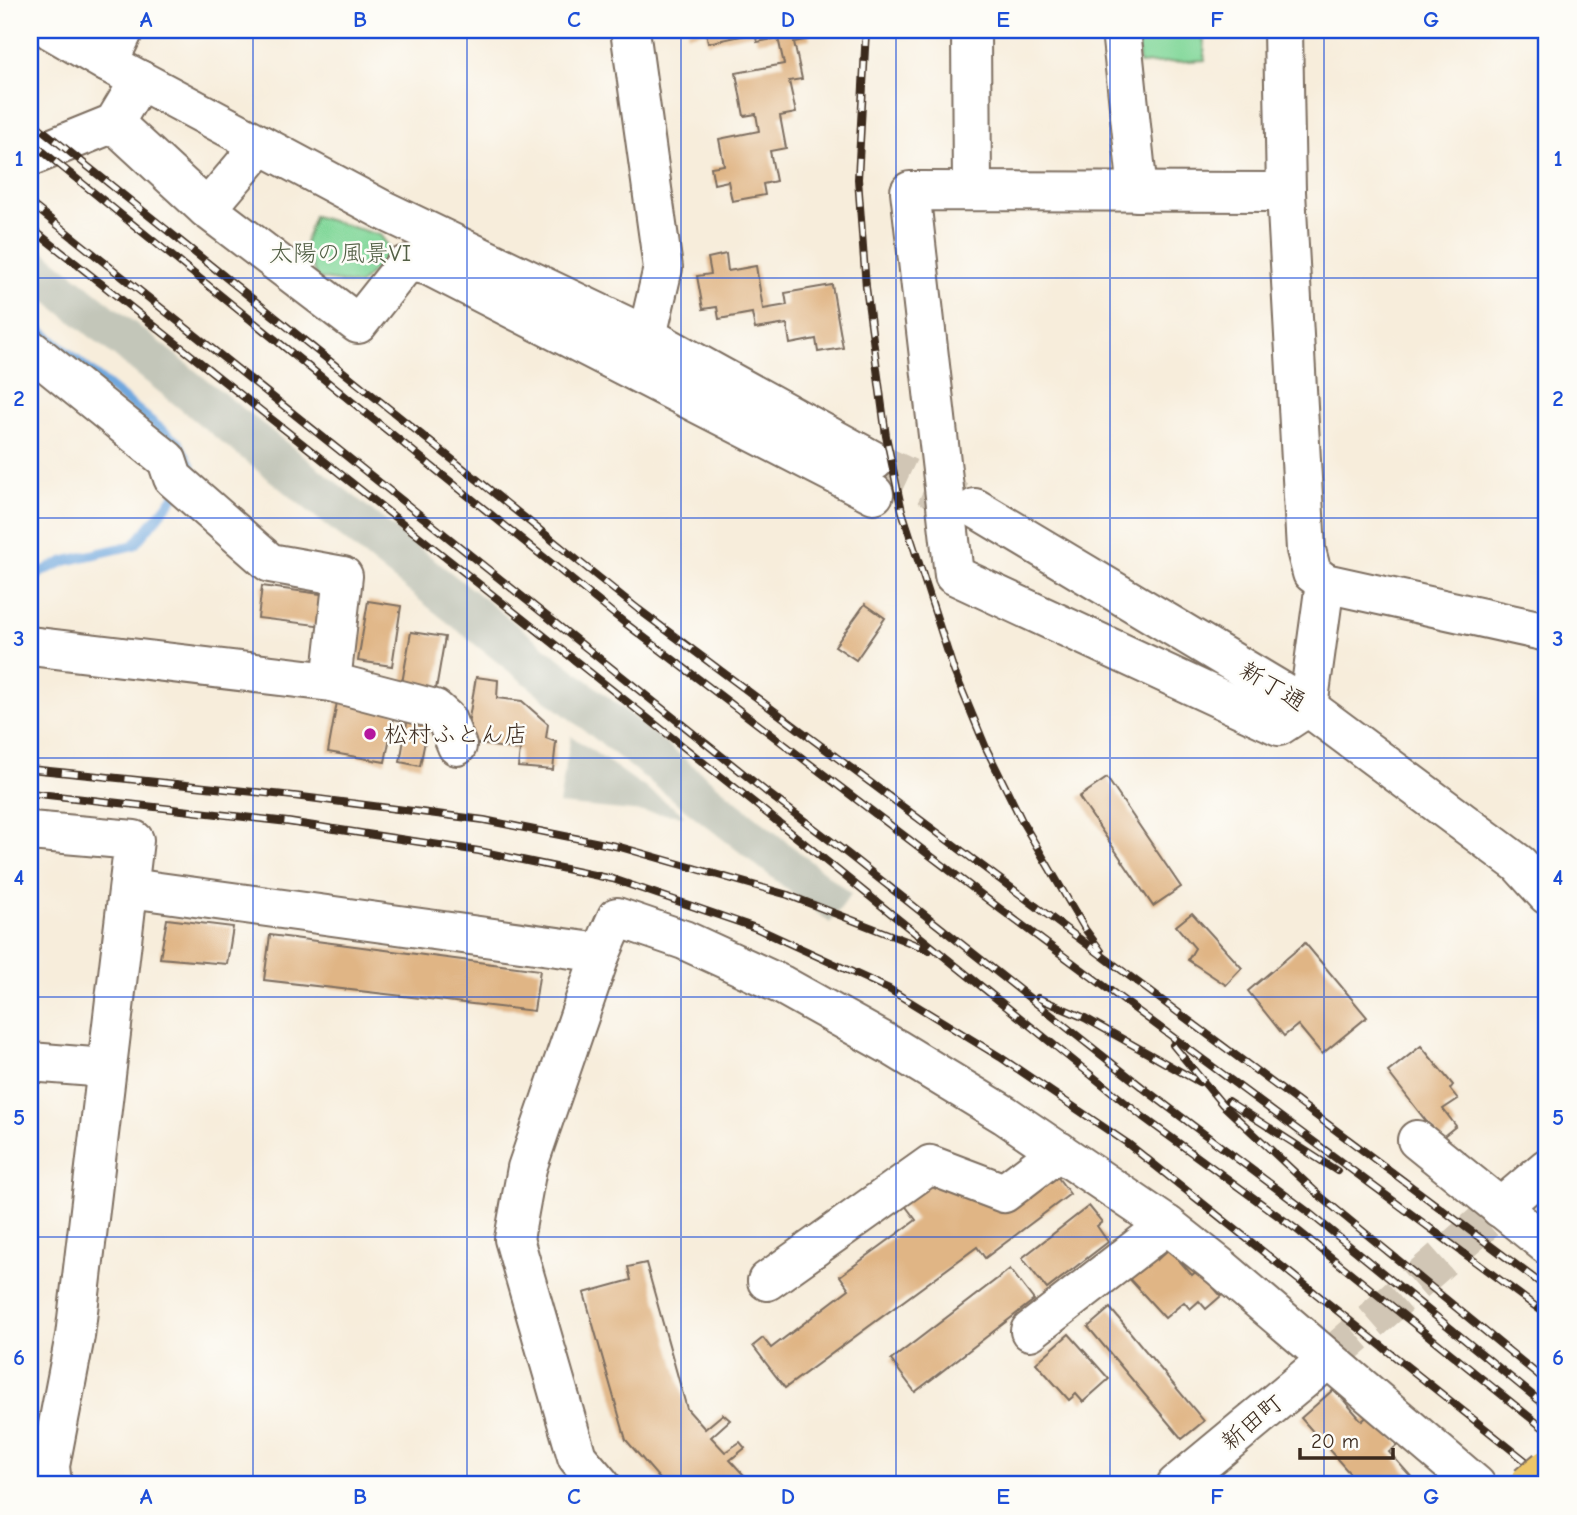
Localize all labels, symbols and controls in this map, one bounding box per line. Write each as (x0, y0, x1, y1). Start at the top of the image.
text: A (140, 6, 153, 33)
text: B (353, 6, 367, 33)
text: C (567, 6, 581, 33)
text: D (781, 6, 795, 33)
text: E (996, 6, 1010, 33)
text: F (1210, 6, 1224, 33)
text: G (1423, 6, 1439, 33)
text: 1 (14, 145, 24, 172)
text: 1 (1553, 145, 1563, 172)
park label: 太陽の風景VI (269, 239, 411, 267)
text: 2 (13, 385, 25, 412)
text: 2 (1552, 385, 1564, 412)
text: 3 (13, 625, 25, 652)
text: 3 (1552, 625, 1564, 652)
street label: 新丁通 (1235, 655, 1311, 717)
place label: 松村ふとん店 (384, 720, 528, 748)
marker: 松村ふとん店 (362, 726, 378, 742)
text: 4 (14, 864, 25, 891)
text: 4 (1553, 864, 1564, 891)
text: 5 (13, 1104, 25, 1131)
text: 5 (1552, 1104, 1564, 1131)
text: 6 (13, 1344, 25, 1371)
text: 6 (1552, 1344, 1564, 1371)
street label: 新田町 (1215, 1388, 1289, 1456)
scale bar (1300, 1417, 1393, 1461)
text: 20 m (1311, 1429, 1359, 1453)
text: A (140, 1483, 153, 1510)
text: B (353, 1483, 367, 1510)
text: C (567, 1483, 581, 1510)
text: D (781, 1483, 795, 1510)
text: E (996, 1483, 1010, 1510)
text: F (1210, 1483, 1224, 1510)
text: G (1423, 1483, 1439, 1510)

